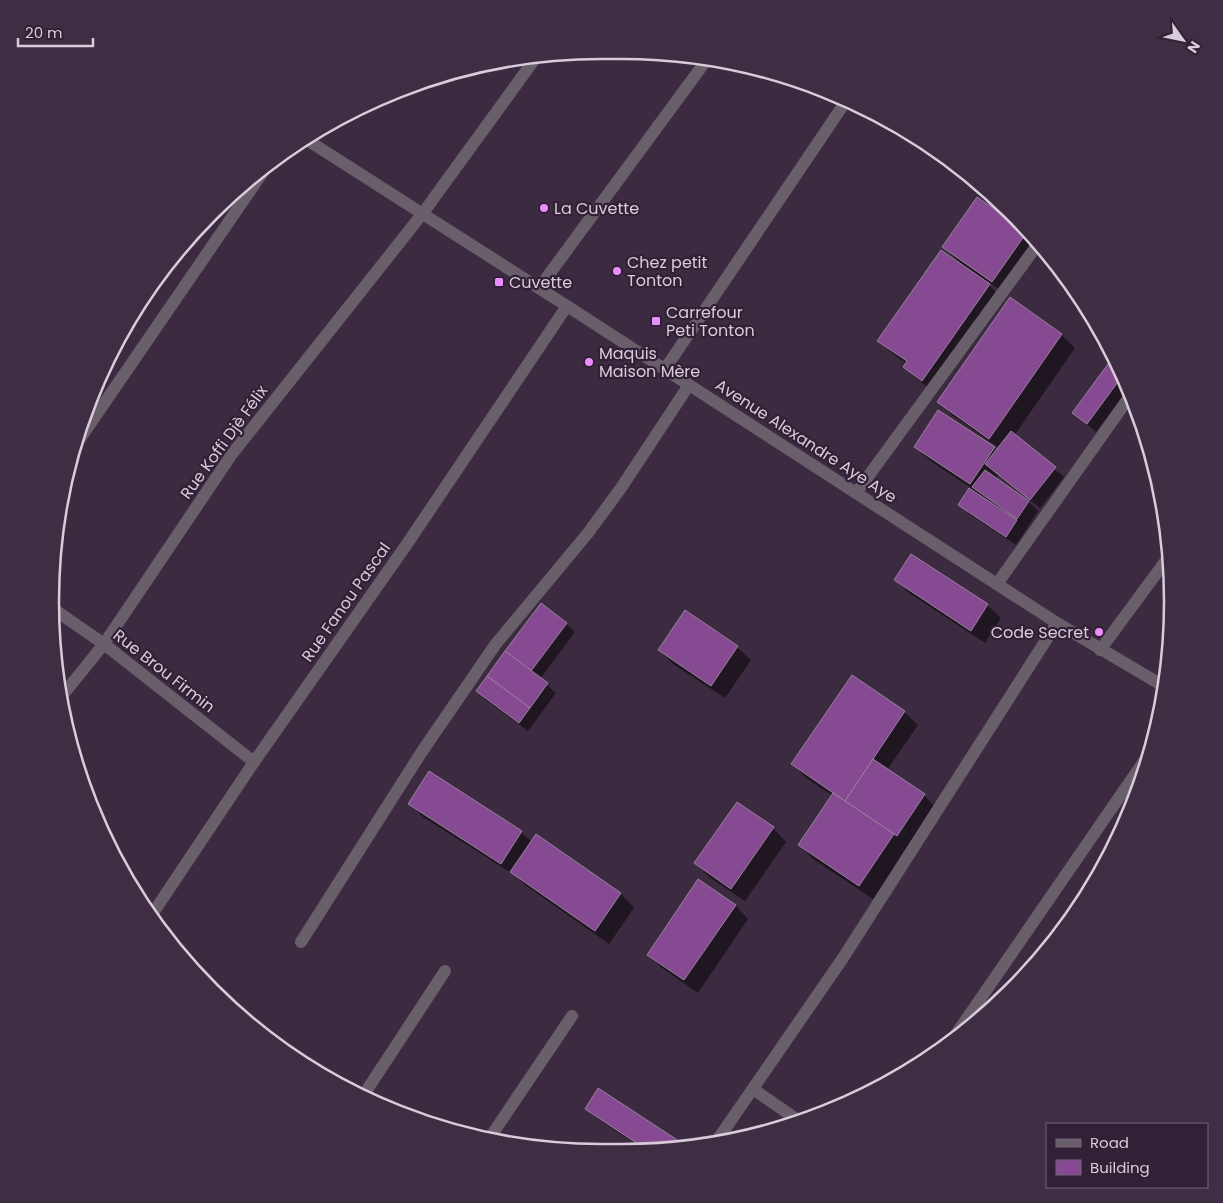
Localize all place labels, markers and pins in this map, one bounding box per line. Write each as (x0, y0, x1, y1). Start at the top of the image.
place label: La Cuvette (554, 197, 639, 220)
marker: La Cuvette (538, 202, 550, 214)
place label: Chez petit Tonton (627, 251, 708, 292)
marker: Chez petit Tonton (611, 265, 623, 277)
place label: Cuvette (509, 271, 572, 294)
marker: Cuvette (493, 276, 505, 288)
place label: Carrefour Peti Tonton (666, 301, 755, 342)
marker: Carrefour Peti Tonton (650, 315, 662, 327)
place label: Maquis Maison Mère (599, 342, 700, 383)
marker: Maquis Maison Mère (583, 356, 595, 368)
place label: Code Secret (991, 621, 1089, 644)
marker: Code Secret (1093, 626, 1105, 638)

